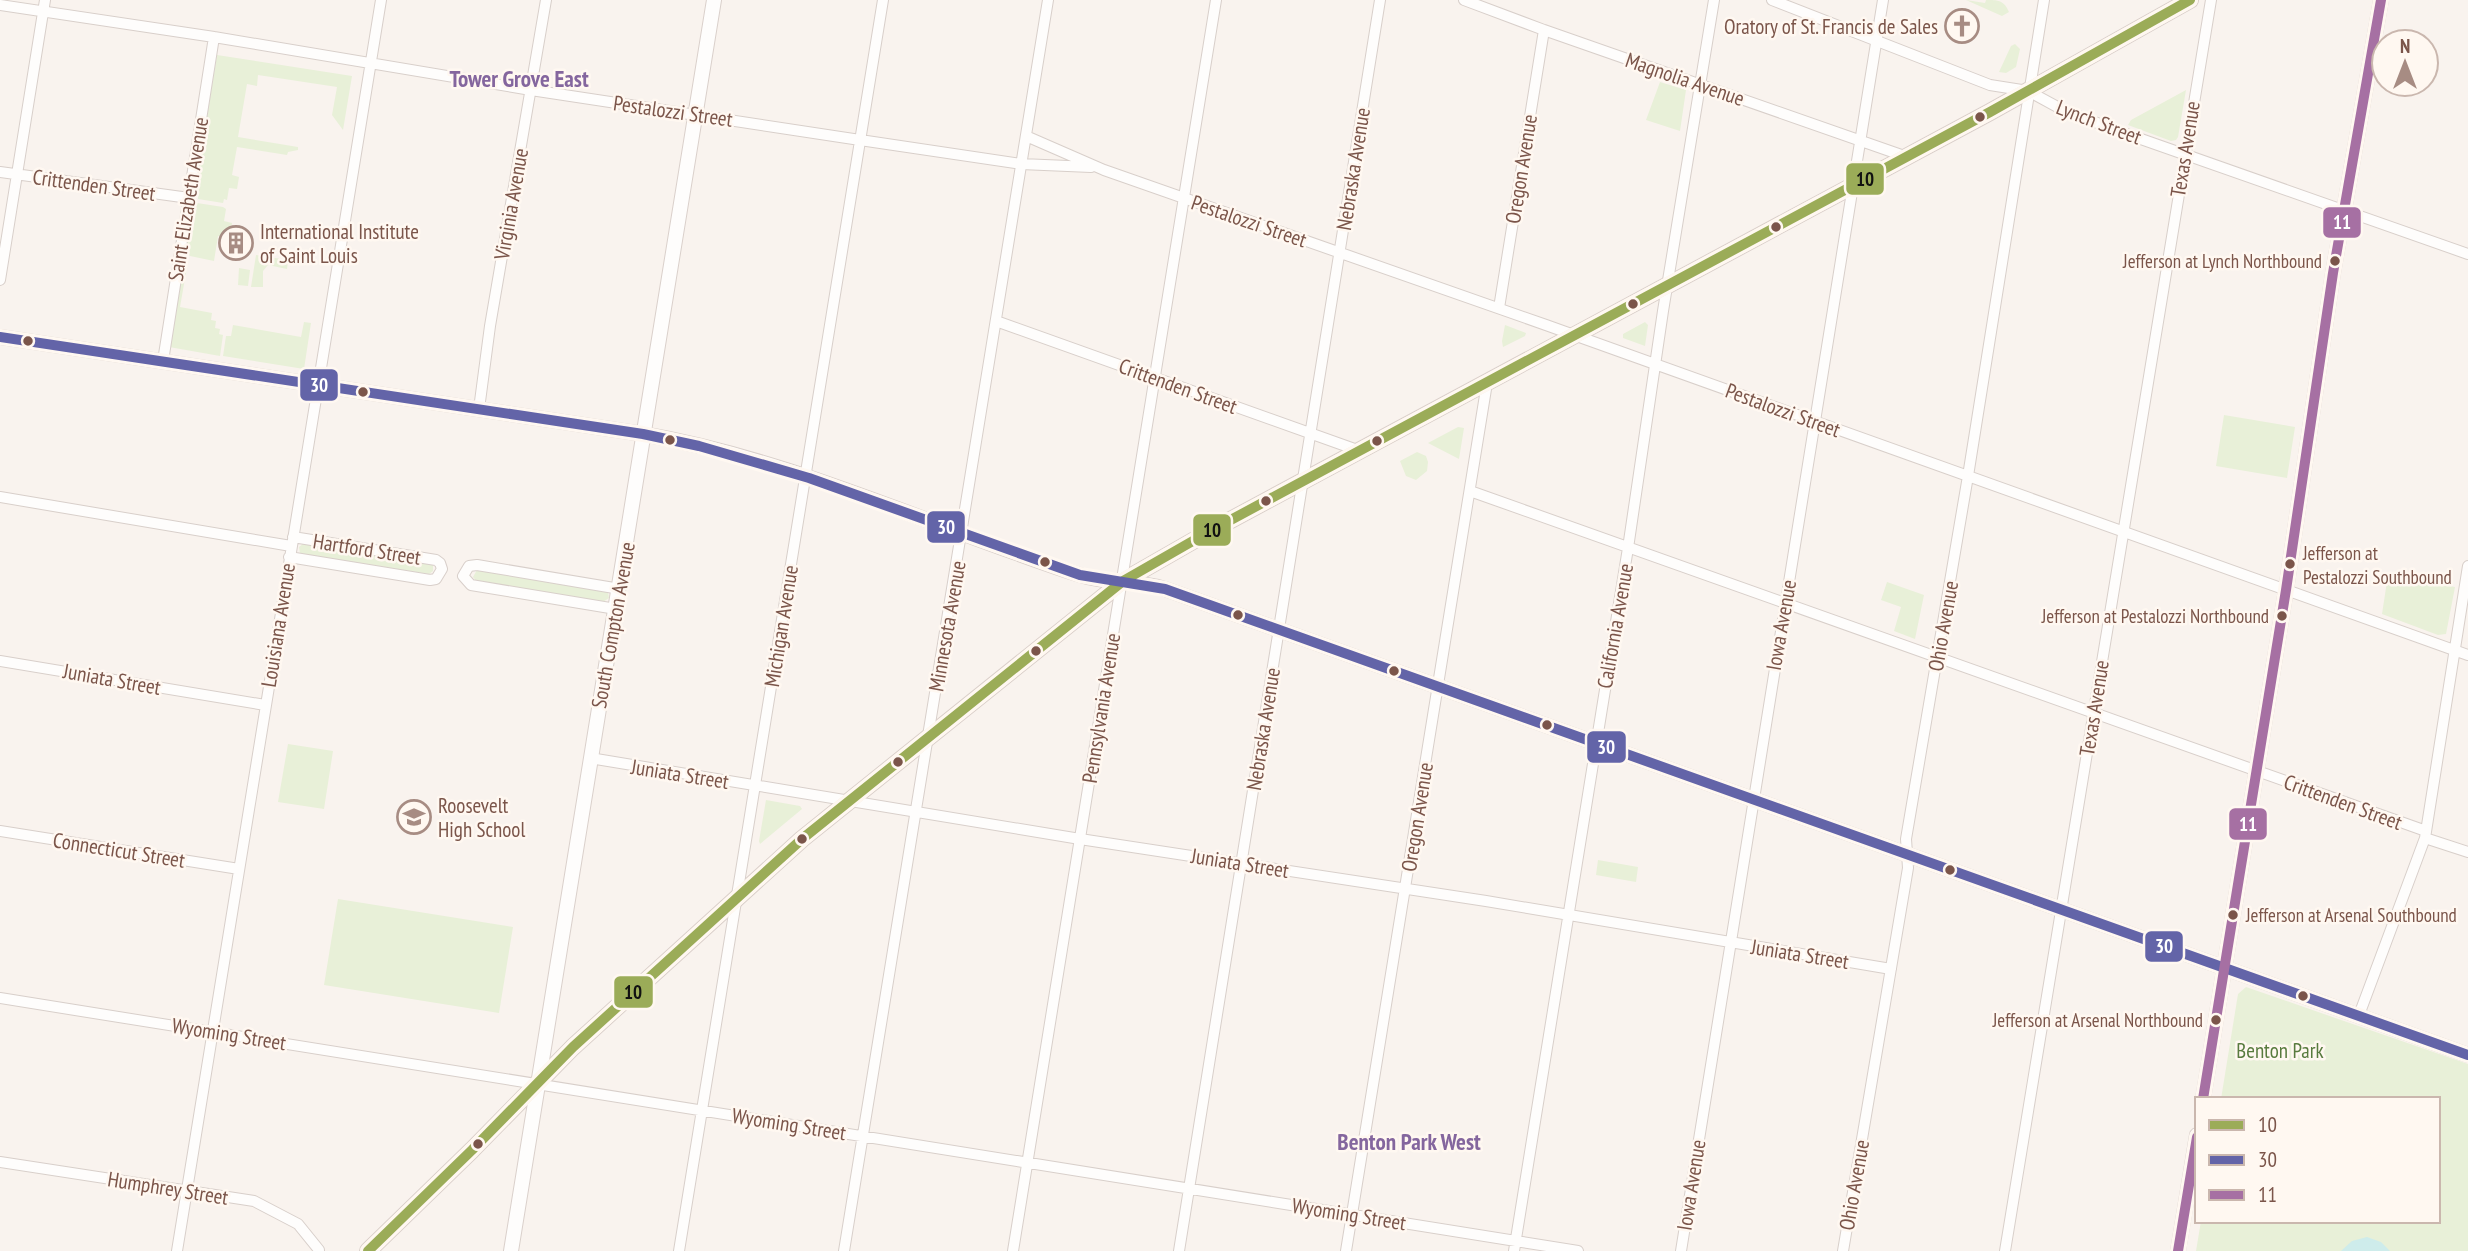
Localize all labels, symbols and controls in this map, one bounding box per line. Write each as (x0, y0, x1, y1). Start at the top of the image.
church icon: Oratory of St. Francis de Sales (1943, 7, 1981, 45)
place label: Oratory of St. Francis de Sales (1724, 13, 1938, 40)
north arrow (2370, 28, 2440, 98)
text: N (2400, 34, 2410, 58)
street label: Magnolia Avenue (1622, 46, 1748, 112)
district label: Tower Grove East (449, 64, 589, 93)
street label: Pestalozzi Street (612, 89, 735, 133)
street label: Lynch Street (2053, 93, 2146, 151)
street label: Texas Avenue (2164, 99, 2206, 199)
street label: Nebraska Avenue (1330, 106, 1376, 232)
unlabelled marker (1973, 110, 1987, 124)
street label: Oregon Avenue (1499, 112, 1543, 226)
street label: Saint Elizabeth Avenue (162, 115, 214, 283)
street label: Virginia Avenue (488, 146, 534, 263)
line badge: 10 (1845, 162, 1885, 196)
street label: Crittenden Street (31, 163, 157, 207)
text: 10 (1856, 167, 1874, 191)
street label: Pestalozzi Street (1188, 189, 1310, 253)
line badge: 11 (2322, 206, 2362, 239)
text: 11 (2333, 210, 2351, 234)
place label: International Institute of Saint Louis (260, 218, 419, 269)
unlabelled marker (1769, 220, 1783, 234)
building icon: International Institute of Saint Louis (217, 224, 255, 262)
place label: Jefferson at Lynch Northbound (2122, 249, 2322, 273)
marker: Jefferson at Lynch Northbound (2328, 254, 2342, 268)
unlabelled marker (1626, 297, 1640, 311)
unlabelled marker (21, 334, 35, 348)
street label: Crittenden Street (1115, 352, 1241, 420)
line badge: 30 (299, 368, 339, 402)
text: 30 (310, 373, 328, 397)
street label: Pestalozzi Street (1722, 377, 1844, 443)
unlabelled marker (356, 385, 370, 399)
unlabelled marker (663, 433, 677, 447)
unlabelled marker (1370, 434, 1384, 448)
unlabelled marker (1259, 494, 1273, 508)
line badge: 30 (926, 510, 966, 544)
line badge: 10 (1192, 513, 1232, 547)
text: 30 (937, 515, 955, 539)
text: 10 (1203, 518, 1221, 542)
street label: Hartford Street (311, 527, 423, 571)
street label: South Compton Avenue (585, 540, 641, 710)
place label: Jefferson at Pestalozzi Southbound (2302, 541, 2452, 589)
unlabelled marker (1038, 555, 1052, 569)
marker: Jefferson at Pestalozzi Southbound (2283, 557, 2297, 571)
street label: Minnesota Avenue (922, 558, 972, 694)
street label: Louisiana Avenue (255, 561, 301, 689)
street label: California Avenue (1591, 561, 1639, 691)
street label: Michigan Avenue (758, 563, 804, 689)
street label: Iowa Avenue (1760, 578, 1802, 672)
street label: Ohio Avenue (1922, 579, 1964, 673)
place label: Jefferson at Pestalozzi Northbound (2041, 604, 2269, 628)
unlabelled marker (1231, 608, 1245, 622)
marker: Jefferson at Pestalozzi Northbound (2275, 609, 2289, 623)
street label: Pennsylvania Avenue (1076, 631, 1126, 785)
unlabelled marker (1029, 644, 1043, 658)
street label: Juniata Street (60, 657, 163, 701)
street label: Texas Avenue (2073, 658, 2115, 758)
unlabelled marker (1387, 664, 1401, 678)
street label: Nebraska Avenue (1240, 666, 1286, 792)
unlabelled marker (1540, 718, 1554, 732)
line badge: 30 (1586, 730, 1627, 764)
text: 30 (1597, 735, 1615, 759)
street label: Juniata Street (628, 753, 731, 795)
unlabelled marker (891, 755, 905, 769)
street label: Oregon Avenue (1395, 760, 1439, 874)
street label: Crittenden Street (2280, 768, 2406, 836)
place label: Roosevelt High School (438, 792, 525, 843)
school or university icon: Roosevelt High School (395, 798, 433, 836)
line badge: 11 (2228, 807, 2268, 841)
text: 11 (2239, 812, 2257, 836)
street label: Connecticut Street (51, 826, 187, 874)
unlabelled marker (795, 832, 809, 846)
street label: Juniata Street (1188, 842, 1291, 884)
unlabelled marker (1943, 863, 1957, 877)
place label: Jefferson at Arsenal Southbound (2245, 903, 2457, 927)
marker: Jefferson at Arsenal Southbound (2226, 908, 2240, 922)
line badge: 30 (2144, 930, 2184, 963)
street label: Juniata Street (1748, 933, 1851, 975)
text: 30 (2155, 934, 2173, 958)
line badge: 10 (613, 975, 654, 1009)
text: 10 (624, 980, 642, 1004)
unlabelled marker (2296, 989, 2310, 1003)
place label: Jefferson at Arsenal Northbound (1992, 1008, 2203, 1032)
street label: Wyoming Street (170, 1012, 288, 1056)
marker: Jefferson at Arsenal Northbound (2209, 1013, 2223, 1027)
park label: Benton Park (2236, 1037, 2324, 1064)
legend (2195, 1097, 2440, 1223)
street label: Wyoming Street (730, 1102, 848, 1146)
text: 10 (2258, 1111, 2277, 1138)
district label: Benton Park West (1337, 1127, 1481, 1156)
unlabelled marker (471, 1137, 485, 1151)
street label: Iowa Avenue (1671, 1138, 1711, 1232)
street label: Ohio Avenue (1833, 1138, 1875, 1232)
text: 30 (2258, 1146, 2277, 1173)
street label: Humphrey Street (106, 1165, 230, 1211)
text: 11 (2258, 1181, 2277, 1208)
street label: Wyoming Street (1290, 1192, 1408, 1236)

